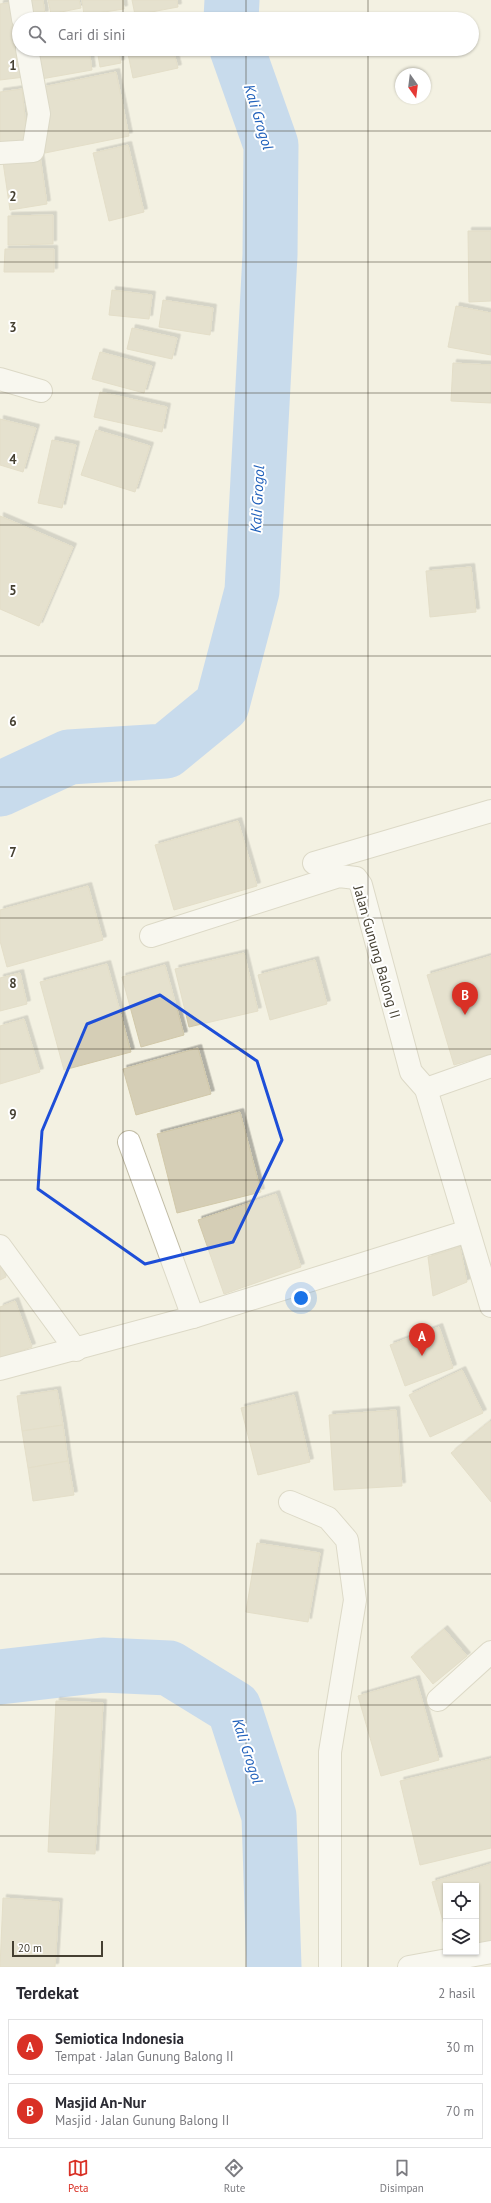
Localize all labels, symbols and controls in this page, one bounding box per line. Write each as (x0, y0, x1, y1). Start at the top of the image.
search box (12, 12, 479, 56)
icon: search (26, 23, 48, 45)
text: Cari di sini (58, 25, 126, 44)
text: 1 (9, 57, 17, 74)
north arrow (395, 68, 431, 104)
water label: Kali Grogol (240, 82, 278, 152)
text: 2 (9, 188, 17, 205)
text: 3 (9, 319, 17, 336)
text: 4 (9, 451, 17, 468)
water label: Kali Grogol (246, 465, 268, 533)
text: 5 (9, 582, 17, 599)
text: 6 (9, 713, 17, 730)
text: 7 (9, 844, 17, 861)
street label: Jalan Gunung Balong II (349, 882, 405, 1021)
text: 8 (9, 975, 17, 992)
pin: B (452, 982, 478, 1015)
text: 9 (9, 1106, 17, 1123)
your location (291, 1288, 311, 1308)
pin: A (409, 1323, 435, 1356)
water label: Kali Grogol (229, 1716, 267, 1786)
map controls (443, 1883, 479, 1955)
button: locate (443, 1883, 479, 1919)
button: layers (443, 1919, 479, 1955)
scale bar (12, 1939, 103, 1958)
text: 20 m (18, 1941, 42, 1955)
text: Terdekat (16, 1982, 79, 2004)
text: 2 hasil (438, 1985, 475, 2002)
text: Semiotica Indonesia (55, 2029, 184, 2048)
text: A (26, 2039, 34, 2056)
text: 30 m (446, 2039, 474, 2056)
text: Tempat · Jalan Gunung Balong II (55, 2048, 234, 2065)
text: Masjid An-Nur (55, 2093, 146, 2112)
text: B (26, 2103, 34, 2120)
text: 70 m (446, 2103, 474, 2120)
text: Masjid · Jalan Gunung Balong II (55, 2112, 229, 2129)
tab: Peta (67, 2157, 89, 2195)
tab: Rute (223, 2157, 245, 2195)
tab: Disimpan (380, 2157, 424, 2195)

